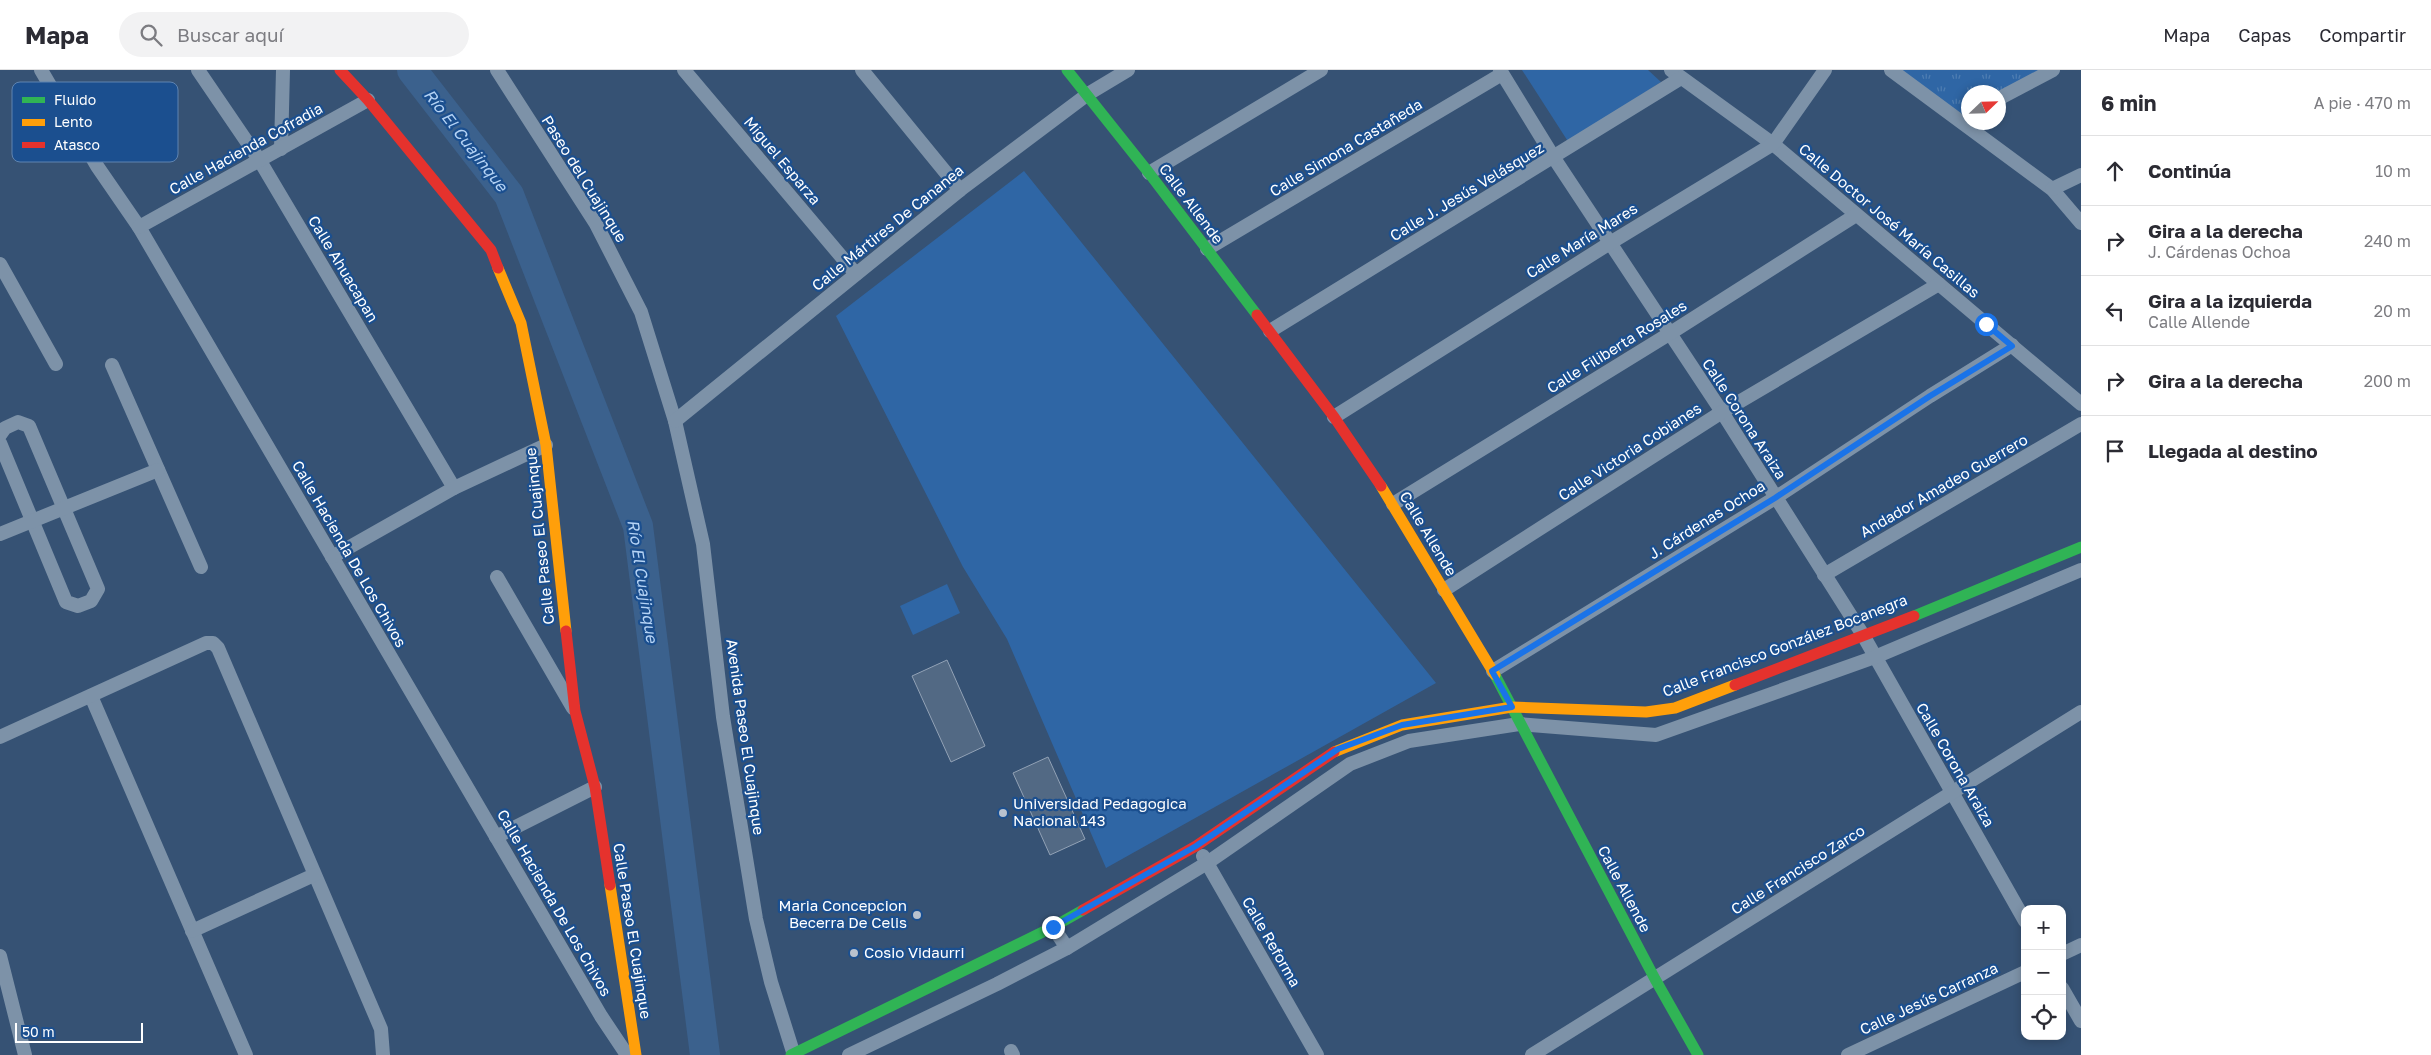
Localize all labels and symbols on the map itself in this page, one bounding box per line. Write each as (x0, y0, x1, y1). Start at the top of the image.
legend (12, 82, 178, 162)
water label: Río El Cuajinque (420, 85, 513, 197)
north arrow (1961, 85, 2006, 130)
text: Fluido (54, 91, 96, 108)
street label: Calle Simona Castañeda (1266, 94, 1425, 200)
street label: Calle Hacienda Cofradia (166, 98, 325, 198)
street label: Paseo del Cuajinque (539, 112, 631, 245)
text: Lento (54, 113, 92, 130)
street label: Miguel Esparza (741, 113, 825, 208)
text: Atasco (54, 136, 100, 153)
street label: Calle J. Jesús Velásquez (1386, 138, 1547, 244)
street label: Calle Doctor José María Casillas (1795, 139, 1984, 301)
street label: Calle Mártires De Cananea (808, 160, 967, 294)
street label: Calle Allende (1156, 160, 1228, 247)
street label: Calle María Mares (1523, 199, 1640, 282)
street label: Calle Ahuacapan (305, 212, 383, 325)
street label: Calle Filiberta Rosales (1543, 296, 1690, 397)
route start (1975, 313, 1998, 336)
street label: Calle Corona Araiza (1699, 355, 1791, 482)
street label: Calle Victoria Cobianes (1555, 398, 1704, 504)
street label: Andador Amadeo Guerrero (1856, 430, 2031, 541)
street label: Calle Paseo El Cuajinque (521, 446, 557, 625)
street label: Calle Hacienda De Los Chivos (289, 457, 411, 650)
street label: J. Cárdenas Ochoa (1645, 476, 1768, 562)
street label: Calle Allende (1397, 488, 1461, 579)
water label: Río El Cuajinque (623, 518, 663, 646)
street label: Calle Francisco González Bocanegra (1660, 590, 1910, 700)
street label: Avenida Paseo El Cuajinque (723, 638, 769, 836)
street label: Calle Corona Araiza (1913, 699, 1999, 830)
place label: Universidad Pedagogica Nacional 143 (1013, 794, 1187, 829)
street label: Calle Hacienda De Los Chivos (494, 806, 616, 999)
marker: Universidad Pedagogica Nacional 143 (997, 807, 1009, 819)
street label: Calle Francisco Zarco (1727, 821, 1868, 918)
street label: Calle Paseo El Cuajinque (610, 842, 656, 1020)
street label: Calle Allende (1594, 842, 1655, 935)
street label: Calle Reforma (1239, 893, 1305, 990)
place label: Maria Concepcion Becerra De Celis (779, 896, 907, 931)
marker: Maria Concepcion Becerra De Celis (911, 909, 923, 921)
route end (1042, 916, 1065, 939)
place label: Cosio Vidaurri (864, 943, 965, 961)
marker: Cosio Vidaurri (848, 947, 860, 959)
street label: Calle Jesús Carranza (1857, 958, 2001, 1038)
scale bar (15, 1020, 142, 1043)

